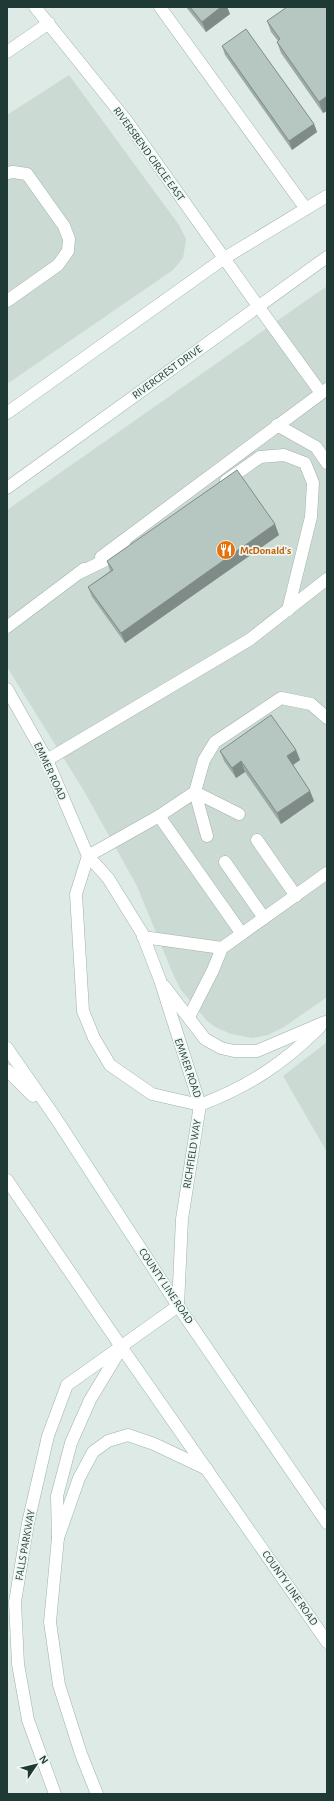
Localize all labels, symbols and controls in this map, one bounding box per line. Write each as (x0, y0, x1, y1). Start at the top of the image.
street label: RIVERSBEND CIRCLE EAST (111, 105, 187, 204)
street label: RIVERCREST DRIVE (130, 343, 204, 401)
restaurant icon: McDonald's (215, 539, 237, 561)
place label: McDonald's (240, 545, 291, 556)
street label: EMMER ROAD (32, 741, 68, 801)
street label: EMMER ROAD (173, 1037, 203, 1099)
street label: RICHFIELD WAY (181, 1118, 203, 1189)
street label: COUNTY LINE ROAD (137, 1246, 195, 1326)
street label: FALLS PARKWAY (13, 1508, 37, 1581)
street label: COUNTY LINE ROAD (260, 1549, 320, 1627)
north arrow (16, 1745, 56, 1785)
text: N (37, 1753, 50, 1766)

